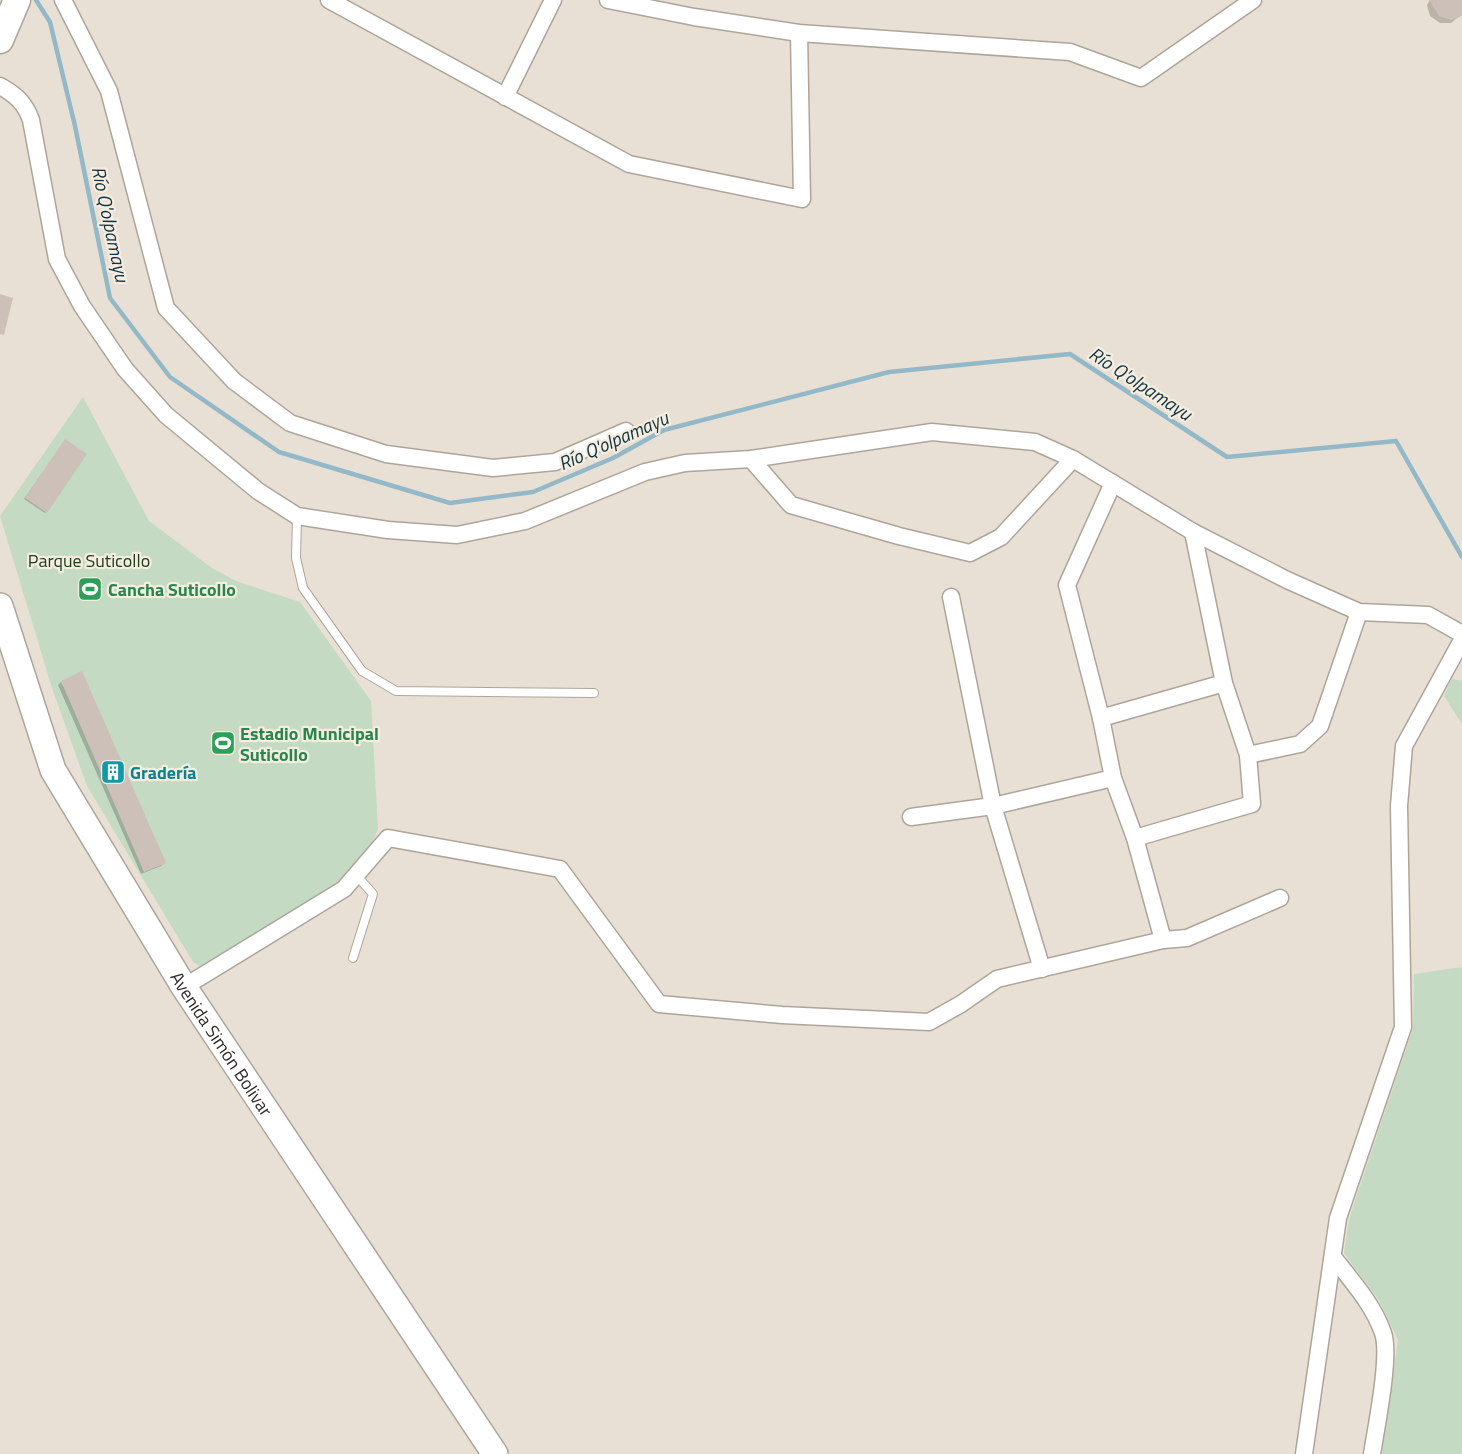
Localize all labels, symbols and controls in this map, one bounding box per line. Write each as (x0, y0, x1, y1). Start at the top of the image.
water label: Río Q'olpamayu (85, 163, 138, 286)
water label: Río Q'olpamayu (1084, 339, 1200, 428)
water label: Río Q'olpamayu (553, 402, 674, 477)
park label: Parque Suticollo (28, 547, 150, 574)
sports icon: Cancha Suticollo (77, 576, 103, 602)
place label: Cancha Suticollo (108, 576, 236, 603)
place label: Estadio Municipal Suticollo (240, 720, 379, 768)
sports icon: Estadio Municipal Suticollo (210, 730, 236, 756)
building icon: Gradería (100, 759, 126, 785)
place label: Gradería (130, 759, 197, 786)
street label: Avenida Simón Bolivar (164, 966, 280, 1121)

